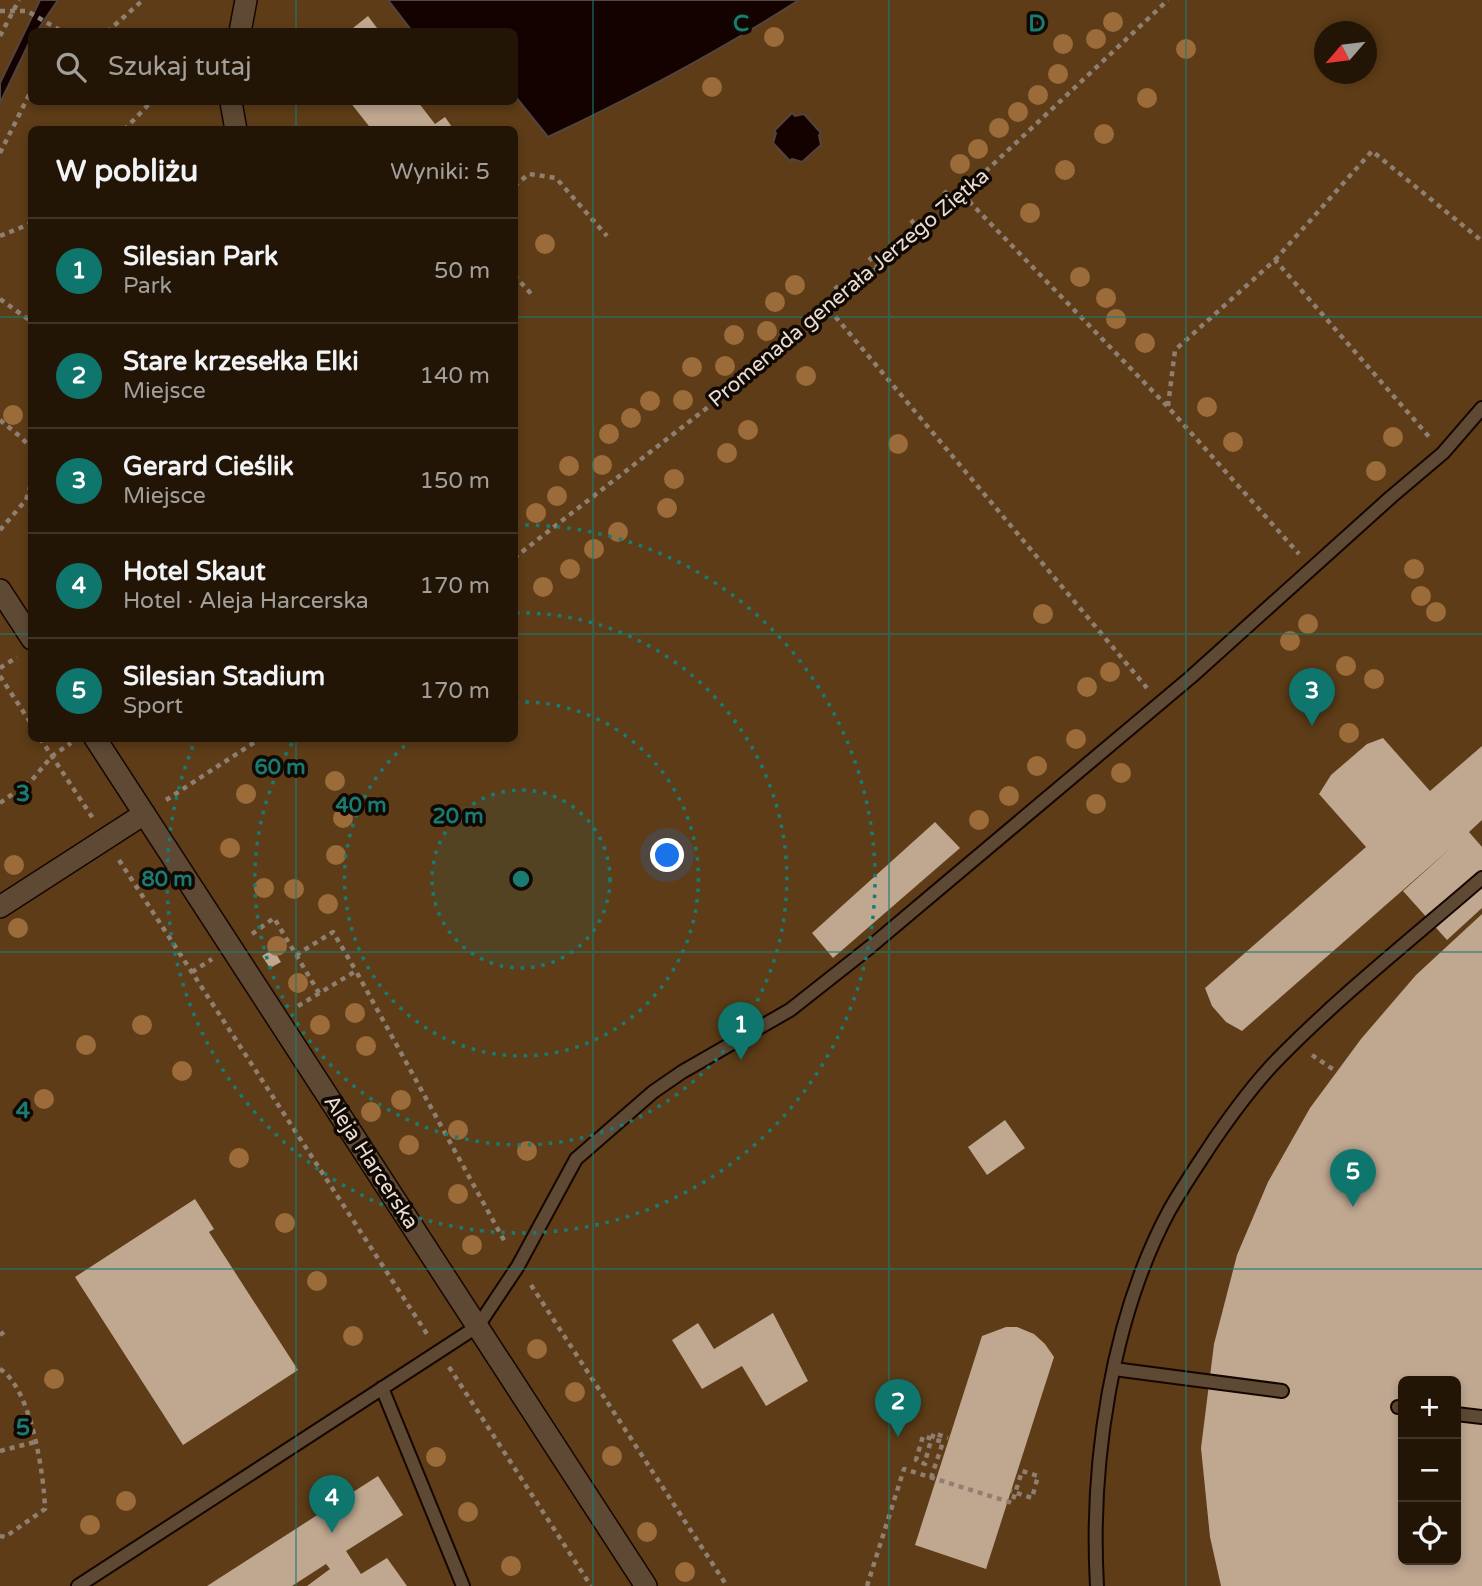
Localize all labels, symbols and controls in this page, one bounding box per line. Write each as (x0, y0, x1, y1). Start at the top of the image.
text: C (733, 10, 749, 38)
text: D (1028, 10, 1046, 38)
north arrow (1314, 21, 1377, 84)
search box (28, 28, 518, 105)
icon: search (52, 48, 90, 86)
text: Szukaj tutaj (108, 51, 252, 82)
text: W pobliżu (56, 153, 198, 190)
text: Wyniki: 5 (390, 158, 490, 186)
street label: Promenada generała Jerzego Ziętka (704, 163, 994, 413)
text: Silesian Park (123, 241, 278, 272)
text: 1 (72, 257, 86, 285)
text: 50 m (434, 257, 490, 285)
text: Park (123, 272, 172, 300)
text: Stare krzesełka Elki (123, 346, 359, 377)
text: 2 (72, 362, 86, 390)
text: 140 m (420, 362, 490, 390)
text: Miejsce (123, 377, 206, 405)
text: Gerard Cieślik (123, 451, 294, 482)
text: 3 (72, 467, 86, 495)
text: 150 m (420, 467, 490, 495)
text: Miejsce (123, 482, 206, 510)
text: Hotel Skaut (123, 556, 266, 587)
text: 4 (72, 572, 86, 600)
text: 170 m (420, 572, 490, 600)
text: Hotel · Aleja Harcerska (123, 587, 369, 615)
text: Silesian Stadium (123, 661, 325, 692)
pin: 3 (1289, 668, 1335, 726)
text: 5 (72, 677, 86, 705)
text: 170 m (420, 677, 490, 705)
text: Sport (123, 692, 183, 720)
text: 60 m (254, 755, 306, 780)
text: 3 (16, 780, 30, 808)
text: 40 m (335, 793, 387, 818)
text: 20 m (432, 804, 484, 829)
your location (650, 838, 684, 872)
text: 80 m (141, 867, 193, 892)
centre of rings (509, 867, 533, 891)
pin: 1 (718, 1002, 764, 1060)
street label: Aleja Harcerska (318, 1090, 424, 1234)
text: 4 (16, 1097, 31, 1125)
pin: 5 (1330, 1149, 1376, 1207)
map controls (1398, 1376, 1461, 1565)
button: + (1398, 1376, 1461, 1439)
pin: 2 (875, 1379, 921, 1437)
text: 5 (16, 1414, 30, 1442)
button: − (1398, 1439, 1461, 1502)
pin: 4 (309, 1475, 355, 1533)
button: locate (1398, 1502, 1461, 1565)

